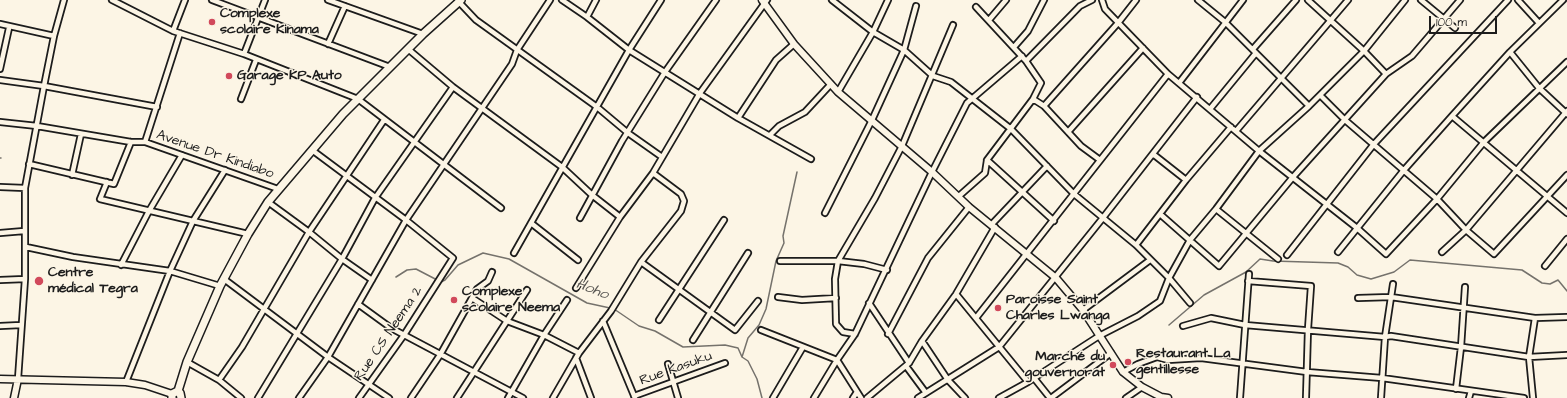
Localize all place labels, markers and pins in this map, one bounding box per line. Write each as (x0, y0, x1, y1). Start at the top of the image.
place label: Complexe scolaire Kinama (220, 6, 319, 38)
marker: Complexe scolaire Kinama (207, 17, 217, 27)
place label: Garage KP Auto (237, 68, 342, 84)
marker: Garage KP Auto (224, 71, 234, 81)
place label: Centre médical Tegra (48, 265, 138, 298)
marker: Centre médical Tegra (33, 275, 45, 287)
place label: Complexe scolaire Neema (462, 284, 560, 316)
place label: Paroisse Saint Charles Lwanga (1006, 292, 1110, 324)
marker: Complexe scolaire Neema (449, 295, 459, 305)
marker: Paroisse Saint Charles Lwanga (993, 303, 1003, 313)
place label: Restaurant La gentillesse (1136, 346, 1230, 378)
place label: Marché du gouvernorat (1025, 349, 1105, 382)
marker: Restaurant La gentillesse (1123, 357, 1133, 367)
marker: Marché du gouvernorat (1108, 360, 1118, 370)

